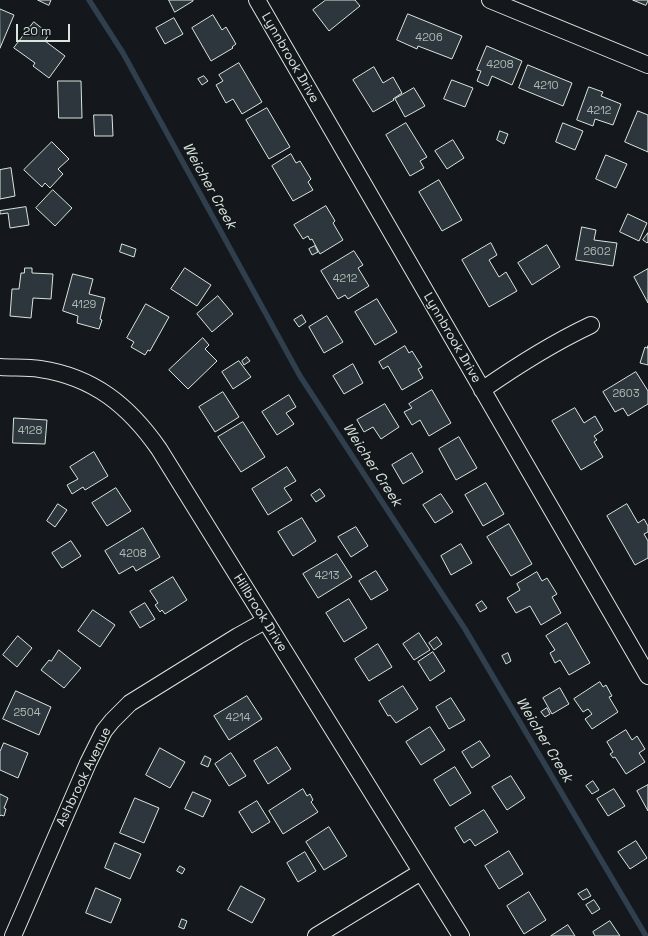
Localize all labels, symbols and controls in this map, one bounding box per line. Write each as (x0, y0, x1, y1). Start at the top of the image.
street label: Lynnbrook Drive (258, 10, 322, 106)
scale bar (18, 16, 72, 42)
text: 20 m (23, 23, 51, 39)
house number: 4206 (415, 31, 443, 45)
house number: 4208 (486, 58, 514, 72)
house number: 4210 (533, 79, 559, 93)
house number: 4212 (587, 104, 611, 118)
water label: Weicher Creek (178, 140, 240, 232)
house number: 2602 (583, 245, 611, 259)
house number: 4212 (333, 272, 357, 286)
street label: Lynnbrook Drive (420, 290, 484, 386)
house number: 4129 (72, 298, 96, 312)
house number: 2603 (612, 387, 640, 401)
water label: Weicher Creek (339, 420, 405, 510)
house number: 4128 (18, 424, 42, 438)
house number: 4208 (119, 547, 147, 561)
house number: 4213 (315, 569, 339, 583)
street label: Hillbrook Drive (230, 571, 290, 655)
water label: Weicher Creek (512, 695, 576, 785)
house number: 2504 (13, 706, 41, 720)
house number: 4214 (226, 711, 250, 725)
street label: Ashbrook Avenue (53, 725, 115, 829)

